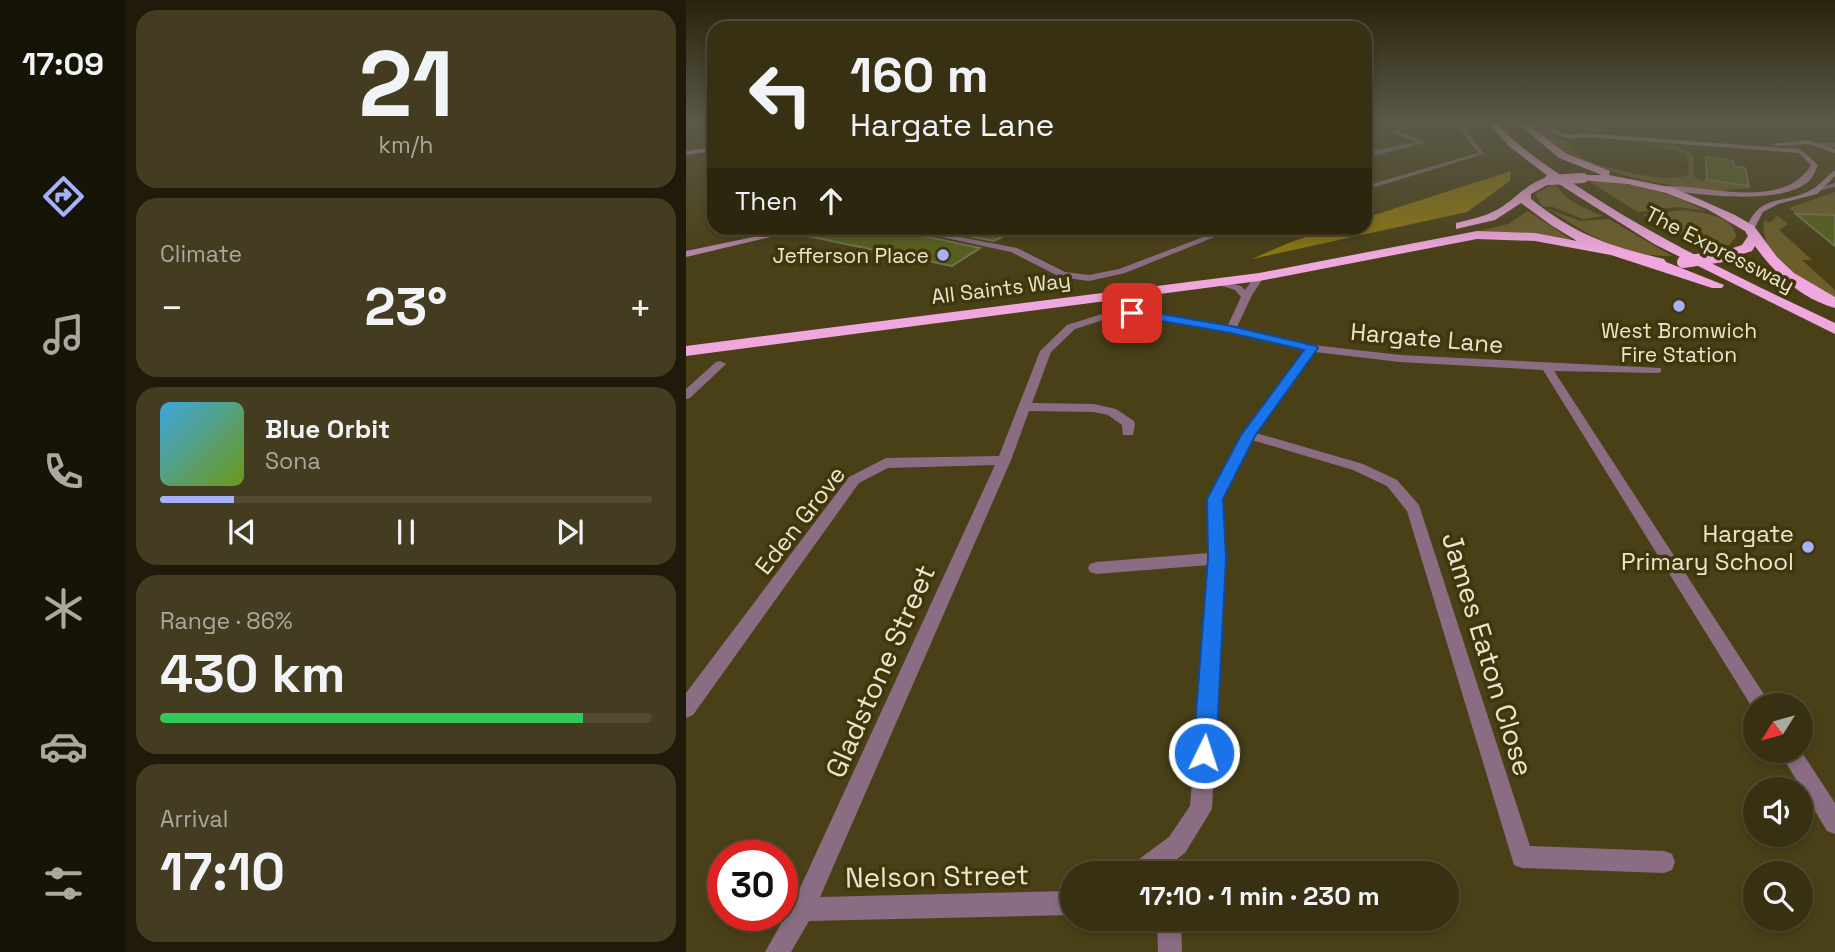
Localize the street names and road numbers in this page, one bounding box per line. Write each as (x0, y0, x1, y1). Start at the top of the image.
street label: The Expressway (1641, 200, 1799, 298)
street label: All Saints Way (930, 266, 1072, 310)
street label: Hargate Lane (1349, 316, 1505, 360)
street label: Eden Grove (748, 459, 852, 581)
street label: James Eaton Close (1434, 528, 1542, 780)
street label: Gladstone Street (817, 559, 943, 783)
street label: Nelson Street (845, 856, 1029, 896)

